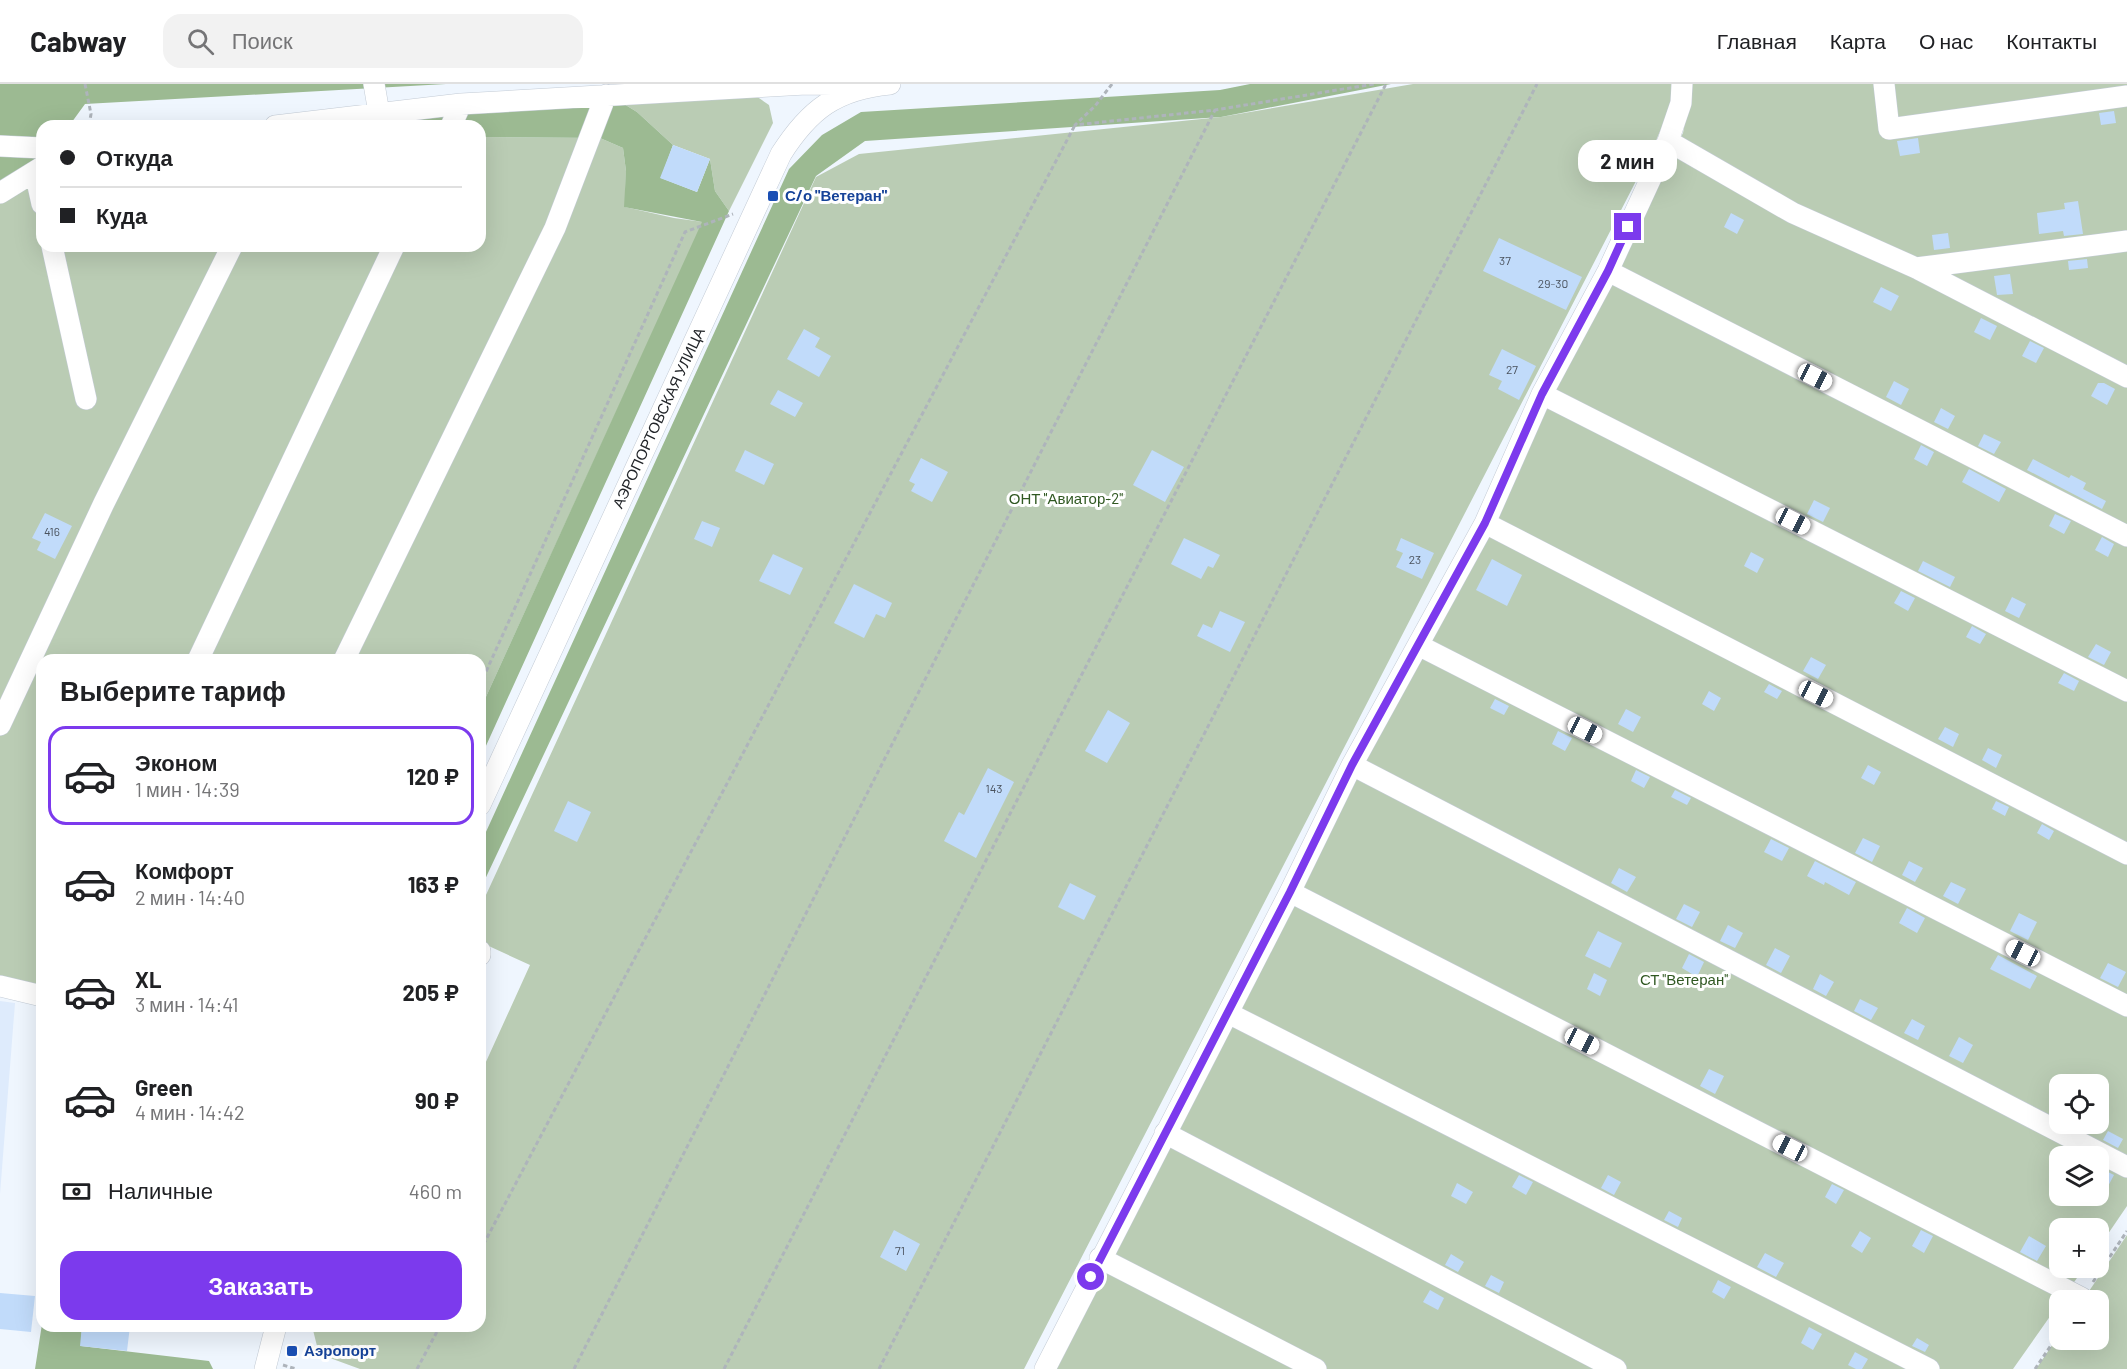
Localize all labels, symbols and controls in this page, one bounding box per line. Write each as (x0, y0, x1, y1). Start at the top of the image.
search box (163, 14, 583, 68)
text: Cabway (30, 24, 127, 58)
icon: search (184, 25, 217, 58)
text: Поиск (232, 27, 293, 53)
text: Главная (1717, 28, 1797, 53)
text: Карта (1830, 28, 1886, 53)
text: О нас (1919, 28, 1973, 53)
text: Контакты (2006, 28, 2097, 53)
callout: 2 мин (1578, 140, 1678, 182)
text: Откуда (96, 144, 173, 170)
text: 2 мин (1600, 149, 1655, 173)
place label: С/о "Ветеран" (785, 186, 888, 204)
marker: С/о "Ветеран" (766, 189, 780, 203)
text: Куда (96, 202, 147, 228)
route end (1614, 213, 1641, 240)
house number: 37 (1499, 253, 1511, 267)
house number: 29-30 (1538, 276, 1568, 290)
street label: АЭРОПОРТОВСКАЯ УЛИЦА (608, 324, 708, 511)
car (1795, 361, 1835, 393)
house number: 27 (1506, 362, 1518, 376)
park label: ОНТ "Авиатор-2" (1009, 489, 1123, 507)
car (1773, 505, 1813, 537)
house number: 416 (44, 524, 60, 538)
house number: 23 (1409, 552, 1421, 566)
text: Выберите тариф (60, 674, 286, 706)
car (1796, 678, 1836, 710)
car (1565, 714, 1605, 746)
icon: car (63, 749, 117, 803)
text: Эконом (135, 749, 218, 775)
text: 120 ₽ (407, 763, 459, 789)
text: 1 мин · 14:39 (135, 777, 240, 801)
house number: 143 (986, 781, 1003, 795)
icon: car (63, 857, 117, 911)
text: Комфорт (135, 857, 234, 883)
text: 163 ₽ (408, 871, 459, 897)
text: 2 мин · 14:40 (135, 885, 245, 909)
car (2003, 937, 2043, 969)
icon: car (63, 965, 117, 1019)
text: XL (135, 966, 161, 992)
park label: СТ "Ветеран" (1640, 970, 1728, 988)
text: 205 ₽ (402, 979, 459, 1005)
text: 3 мин · 14:41 (135, 992, 238, 1016)
car (1562, 1025, 1602, 1057)
icon: car (63, 1073, 117, 1127)
text: Green (135, 1074, 193, 1100)
map controls (2049, 1074, 2109, 1350)
button: locate (2049, 1074, 2109, 1134)
text: 90 ₽ (415, 1087, 459, 1113)
text: 4 мин · 14:42 (135, 1100, 245, 1124)
car (1770, 1132, 1810, 1164)
button: layers (2049, 1146, 2109, 1206)
icon: cash (60, 1175, 93, 1208)
text: Наличные (108, 1177, 213, 1203)
text: 460 m (409, 1179, 462, 1203)
button: + (2049, 1218, 2109, 1278)
house number: 71 (895, 1243, 905, 1257)
button: Заказать (60, 1251, 462, 1320)
route start (1077, 1263, 1104, 1290)
button: − (2049, 1290, 2109, 1350)
place label: Аэропорт (304, 1341, 376, 1359)
marker: Аэропорт (285, 1344, 299, 1358)

